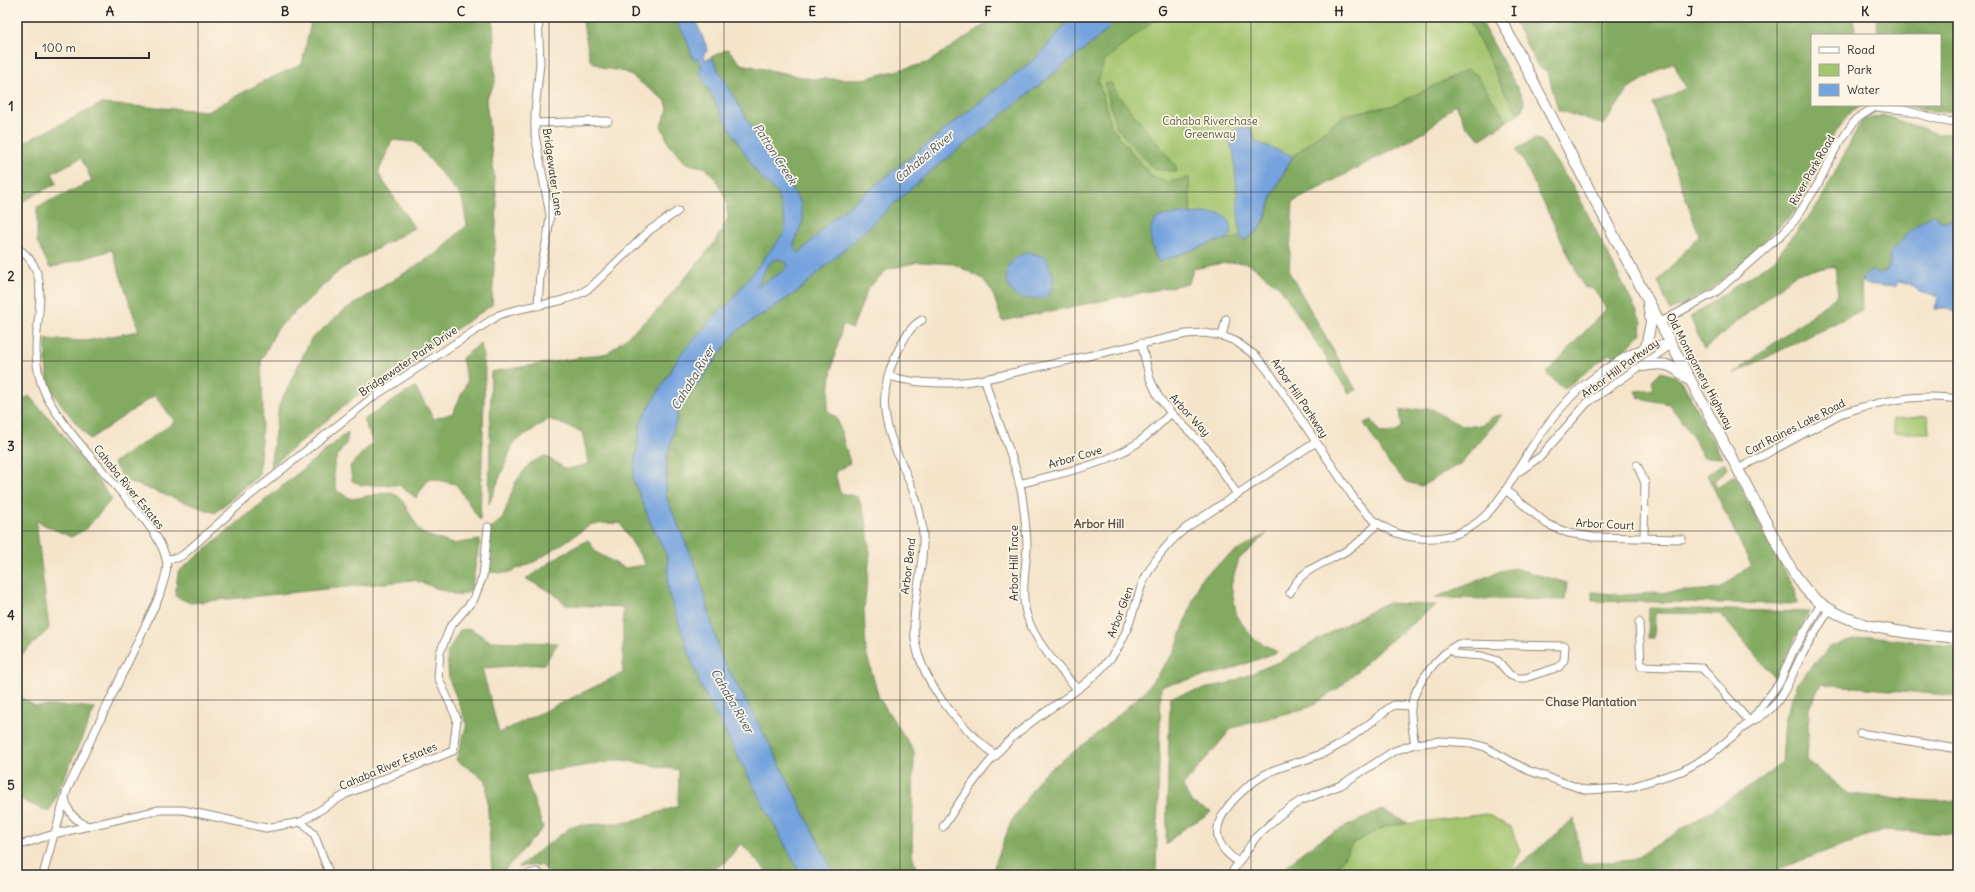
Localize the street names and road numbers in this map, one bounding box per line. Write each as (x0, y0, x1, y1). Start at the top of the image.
street label: Bridgewater Lane (540, 127, 566, 217)
street label: River Park Road (1786, 132, 1838, 208)
street label: Old Montgomery Highway (1663, 310, 1737, 432)
street label: Bridgewater Park Drive (356, 323, 460, 399)
street label: Arbor Hill Parkway (1578, 335, 1662, 401)
street label: Arbor Hill Parkway (1268, 356, 1332, 440)
street label: Arbor Way (1167, 391, 1213, 439)
street label: Carl Raines Lake Road (1743, 395, 1848, 458)
street label: Cahaba River Estates (91, 442, 167, 532)
street label: Arbor Cove (1046, 443, 1104, 471)
street label: Arbor Court (1575, 515, 1635, 533)
street label: Arbor Hill Trace (1007, 525, 1021, 601)
street label: Arbor Bend (898, 536, 918, 595)
street label: Arbor Glen (1104, 584, 1136, 640)
street label: Cahaba River Estates (337, 739, 439, 793)

